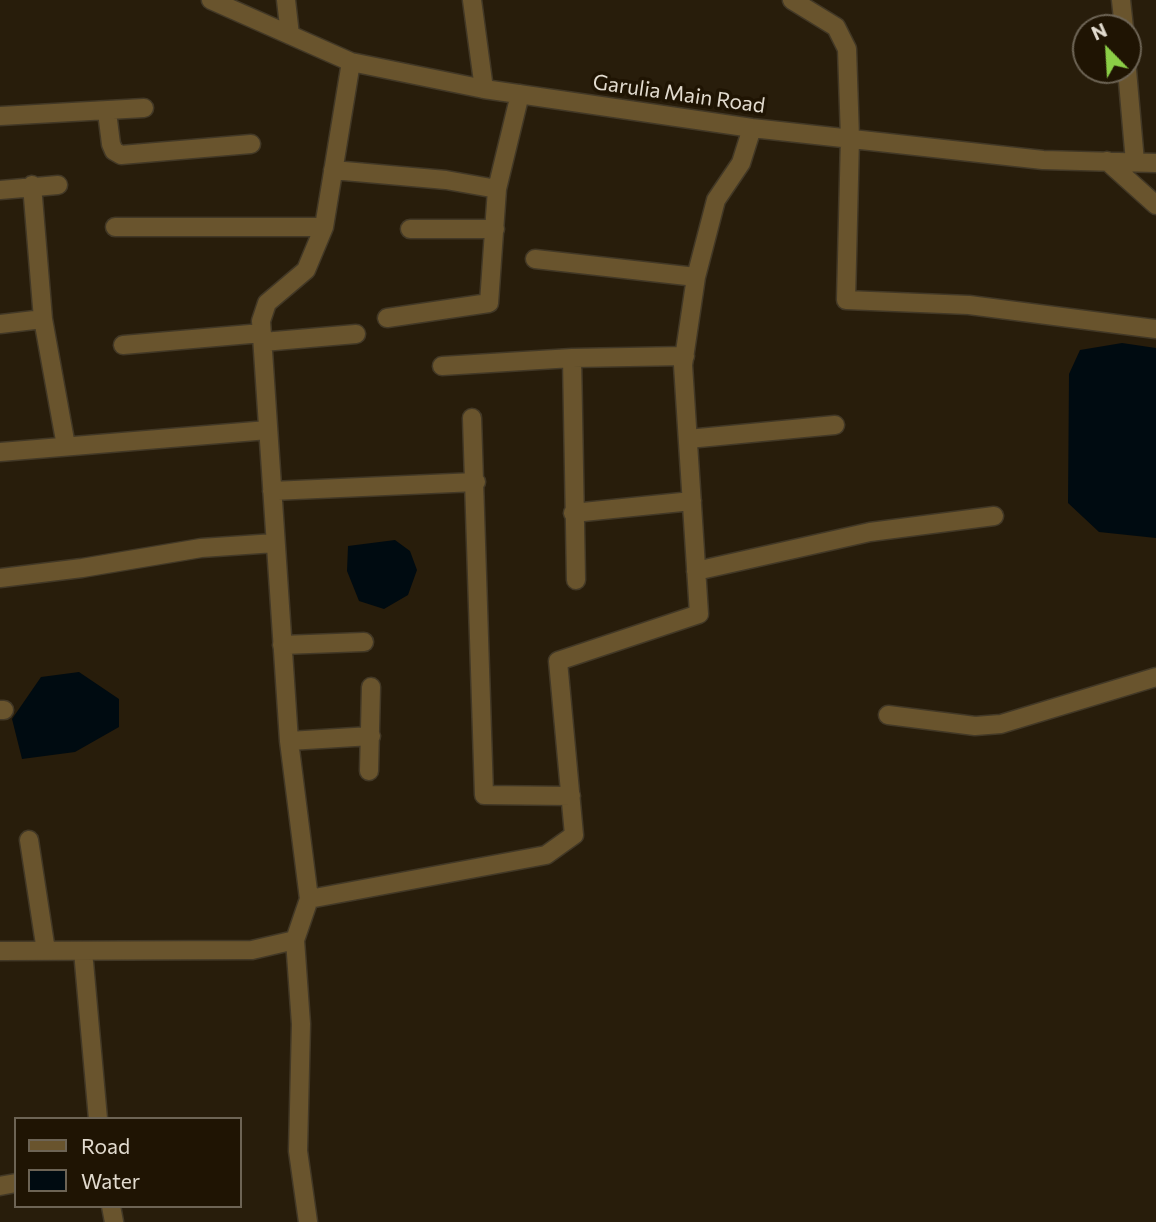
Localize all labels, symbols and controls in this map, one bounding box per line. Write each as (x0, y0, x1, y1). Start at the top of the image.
north arrow (1072, 14, 1142, 84)
text: N (1088, 18, 1110, 45)
street label: Garulia Main Road (591, 69, 767, 119)
legend (14, 1117, 242, 1208)
text: Road (81, 1133, 130, 1158)
text: Water (81, 1168, 140, 1193)

